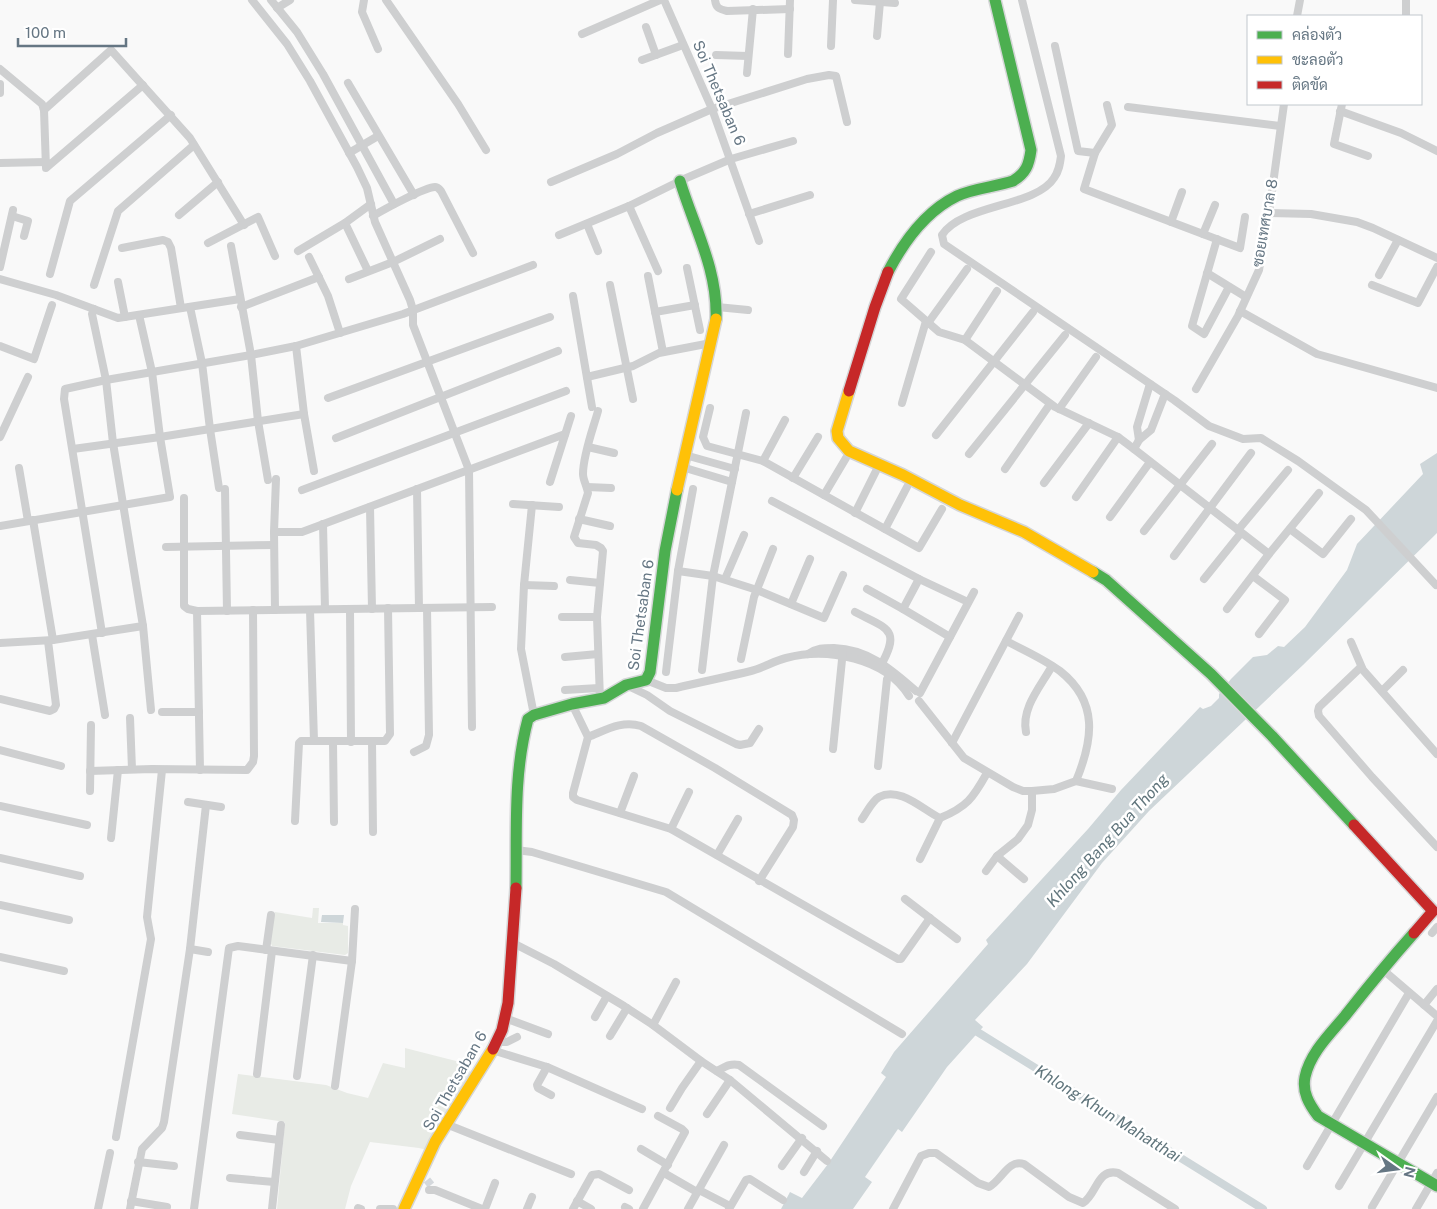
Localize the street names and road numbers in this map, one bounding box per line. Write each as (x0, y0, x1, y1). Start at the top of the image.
street label: Soi Thetsaban 6 (690, 38, 749, 148)
street label: ซอยเทศบาล 8 (1248, 178, 1281, 268)
street label: Soi Thetsaban 6 (624, 558, 657, 672)
street label: Soi Thetsaban 6 (419, 1028, 490, 1134)

